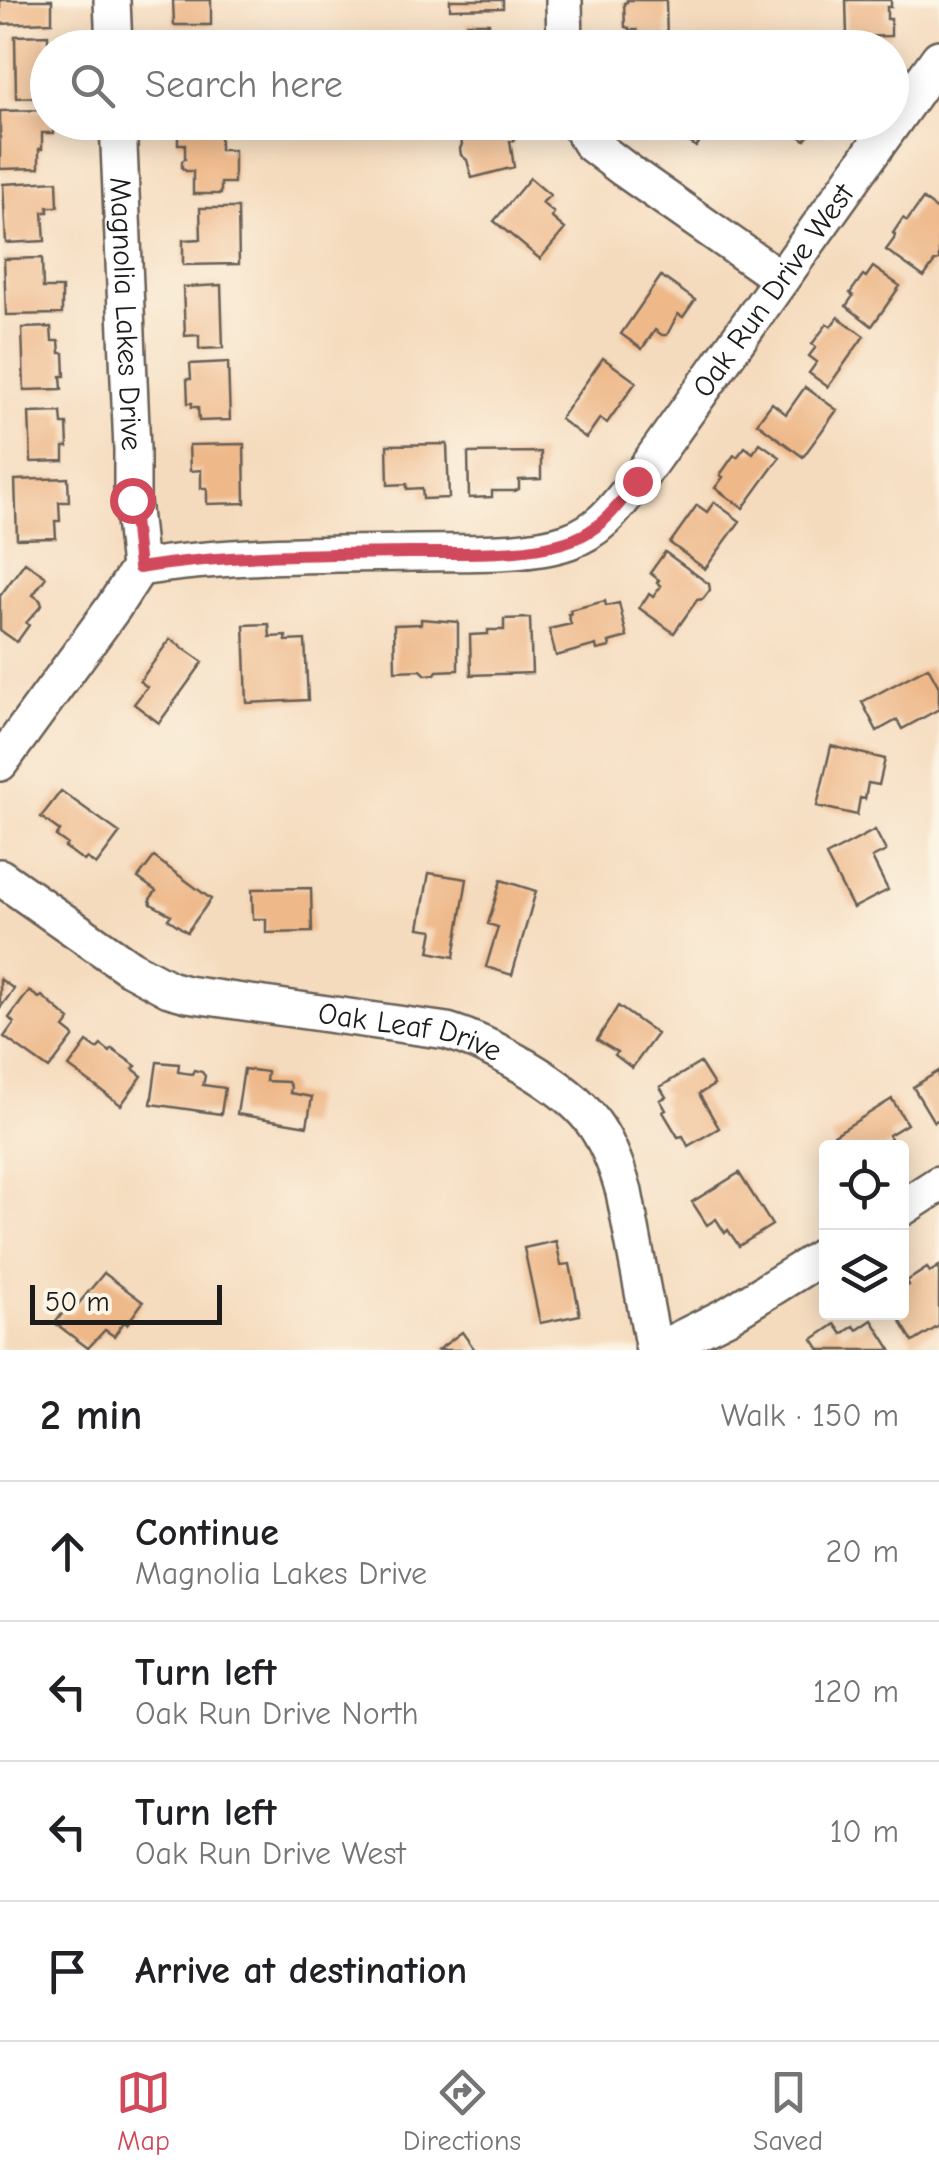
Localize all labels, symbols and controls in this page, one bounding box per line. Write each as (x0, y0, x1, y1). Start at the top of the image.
search box (30, 30, 909, 140)
icon: search (65, 58, 120, 113)
text: Search here (145, 63, 343, 107)
street label: Magnolia Lakes Drive (103, 176, 150, 451)
street label: Oak Run Drive West (685, 176, 862, 404)
route end (615, 459, 661, 505)
route start (110, 478, 156, 524)
street label: Oak Leaf Drive (316, 995, 507, 1069)
map controls (819, 1140, 909, 1320)
button: locate (819, 1140, 909, 1230)
button: layers (819, 1230, 909, 1320)
scale bar (30, 1280, 222, 1324)
text: 50 m (45, 1286, 110, 1318)
text: 2 min (40, 1391, 142, 1440)
text: Walk · 150 m (721, 1397, 899, 1434)
text: Continue (135, 1511, 279, 1555)
icon: ahead (40, 1524, 95, 1579)
text: 20 m (826, 1533, 899, 1570)
text: Magnolia Lakes Drive (135, 1555, 427, 1592)
text: Turn left (135, 1651, 276, 1695)
icon: left (40, 1664, 95, 1719)
text: 120 m (813, 1673, 899, 1710)
text: Oak Run Drive North (135, 1695, 419, 1732)
text: Turn left (135, 1791, 276, 1835)
icon: left (40, 1804, 95, 1859)
text: 10 m (830, 1813, 899, 1850)
text: Oak Run Drive West (135, 1835, 406, 1872)
icon: arrive (40, 1944, 95, 1999)
text: Arrive at destination (135, 1949, 467, 1993)
tab: Map (116, 2065, 171, 2157)
tab: Directions (403, 2065, 521, 2157)
tab: Saved (753, 2065, 823, 2157)

